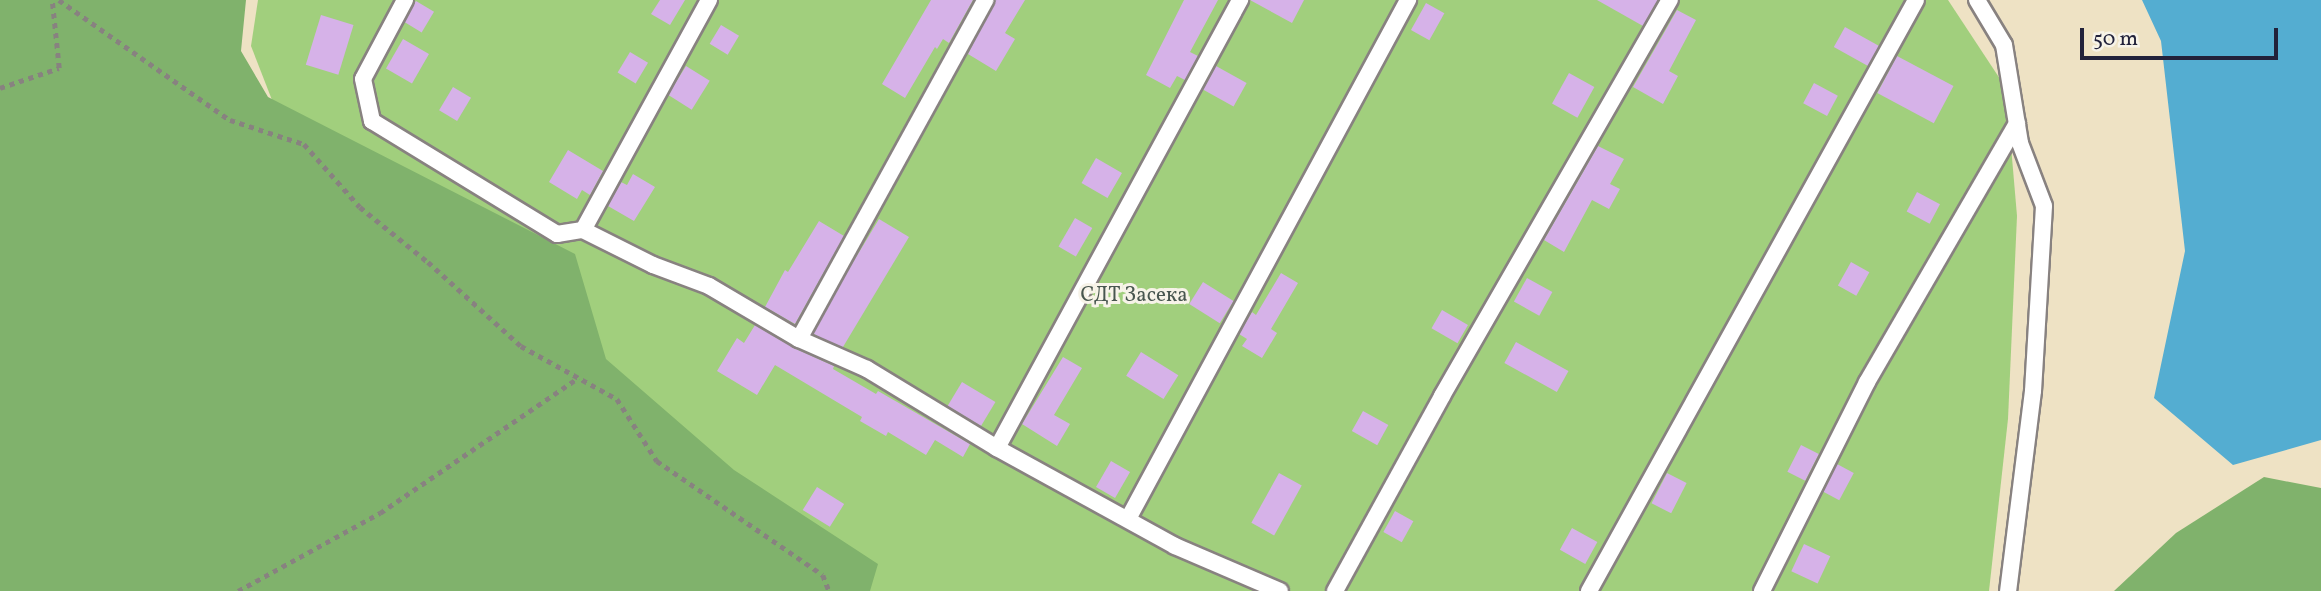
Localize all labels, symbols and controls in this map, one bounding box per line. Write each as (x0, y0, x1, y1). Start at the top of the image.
scale bar (2083, 14, 2281, 58)
text: 50 m (2093, 25, 2138, 54)
park label: СДТ Засека (1080, 283, 1188, 309)

